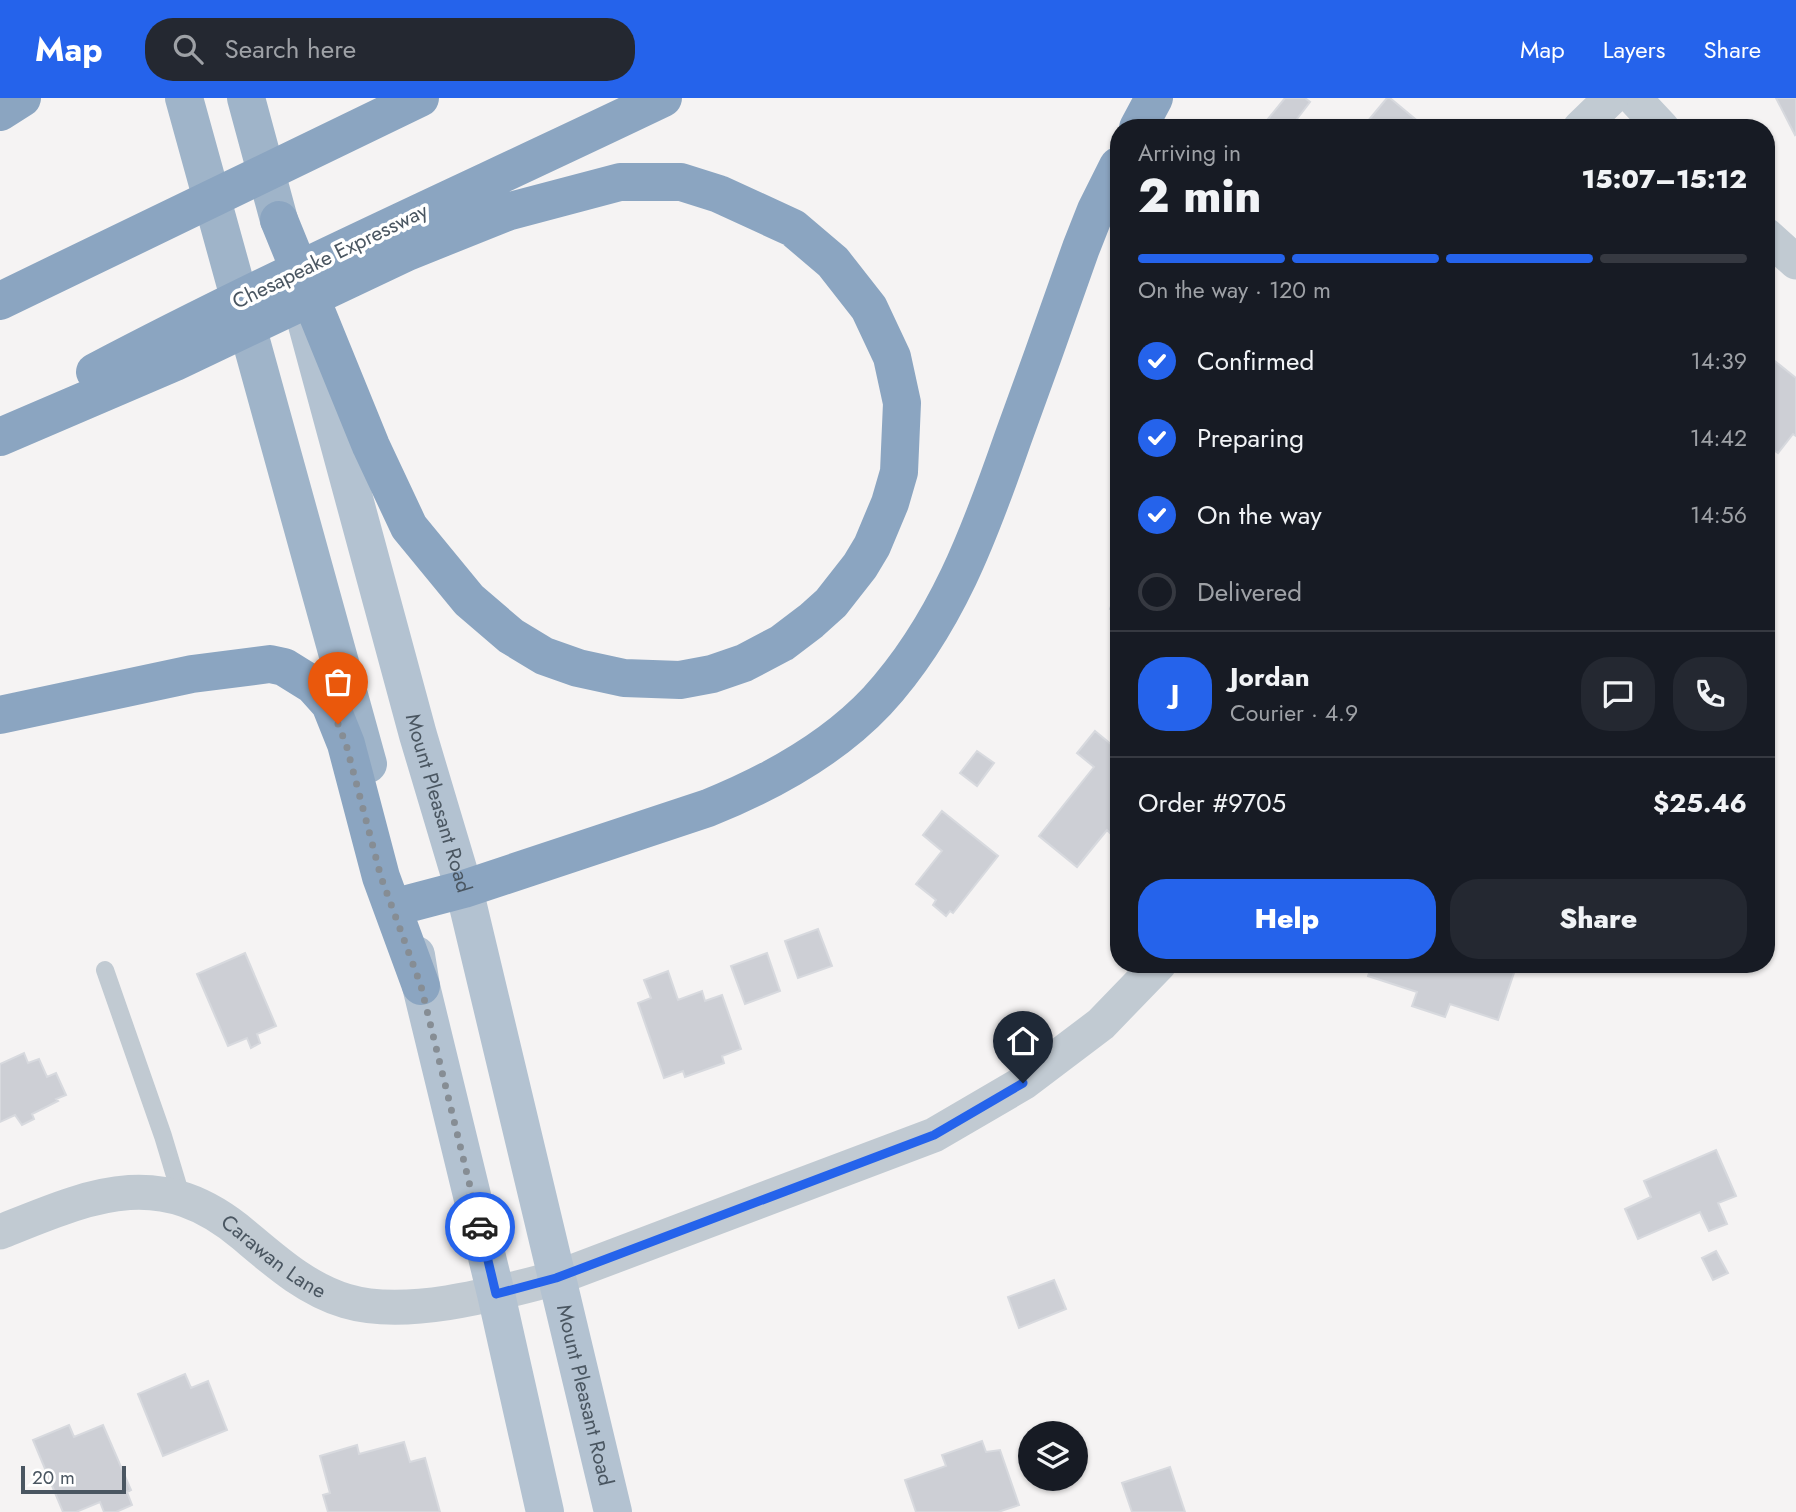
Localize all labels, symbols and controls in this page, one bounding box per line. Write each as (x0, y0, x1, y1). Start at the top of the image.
search box (145, 18, 635, 81)
text: Map (35, 26, 103, 73)
icon: search (169, 30, 207, 68)
text: Search here (225, 30, 356, 68)
text: Map (1520, 32, 1565, 67)
text: Layers (1603, 32, 1665, 67)
text: Share (1703, 32, 1761, 67)
text: Arriving in (1138, 136, 1241, 170)
text: 15:07–15:12 (1582, 160, 1747, 198)
text: 2 min (1138, 163, 1262, 229)
street label: Chesapeake Expressway (227, 195, 433, 316)
text: On the way · 120 m (1138, 273, 1331, 307)
icon: check (1138, 342, 1176, 380)
text: Confirmed (1197, 342, 1314, 380)
text: 14:39 (1691, 344, 1747, 378)
icon: check (1138, 419, 1176, 457)
text: Preparing (1197, 419, 1304, 457)
text: 14:42 (1690, 421, 1747, 455)
icon: check (1138, 496, 1176, 534)
text: On the way (1197, 496, 1322, 534)
text: 14:56 (1690, 498, 1747, 532)
text: Delivered (1197, 573, 1302, 611)
pin (308, 652, 368, 724)
button: chat (1581, 657, 1655, 731)
button: phone (1673, 657, 1747, 731)
text: Jordan (1230, 658, 1310, 696)
icon: bag (319, 663, 357, 701)
text: J (1171, 675, 1179, 713)
text: Courier · 4.9 (1230, 696, 1358, 730)
street label: Mount Pleasant Road (398, 710, 479, 896)
text: Order #9705 (1138, 784, 1286, 822)
text: $25.46 (1653, 784, 1747, 822)
button: Help (1138, 879, 1436, 959)
button: Share (1450, 879, 1747, 959)
pin (993, 1011, 1053, 1083)
icon: home (1004, 1022, 1042, 1060)
courier (445, 1192, 515, 1262)
street label: Carawan Lane (215, 1207, 331, 1306)
icon: car (461, 1208, 499, 1246)
street label: Mount Pleasant Road (549, 1301, 621, 1489)
map controls (1018, 1421, 1088, 1491)
button: layers (1018, 1421, 1088, 1491)
scale bar (21, 1463, 126, 1495)
text: 20 m (32, 1464, 75, 1491)

